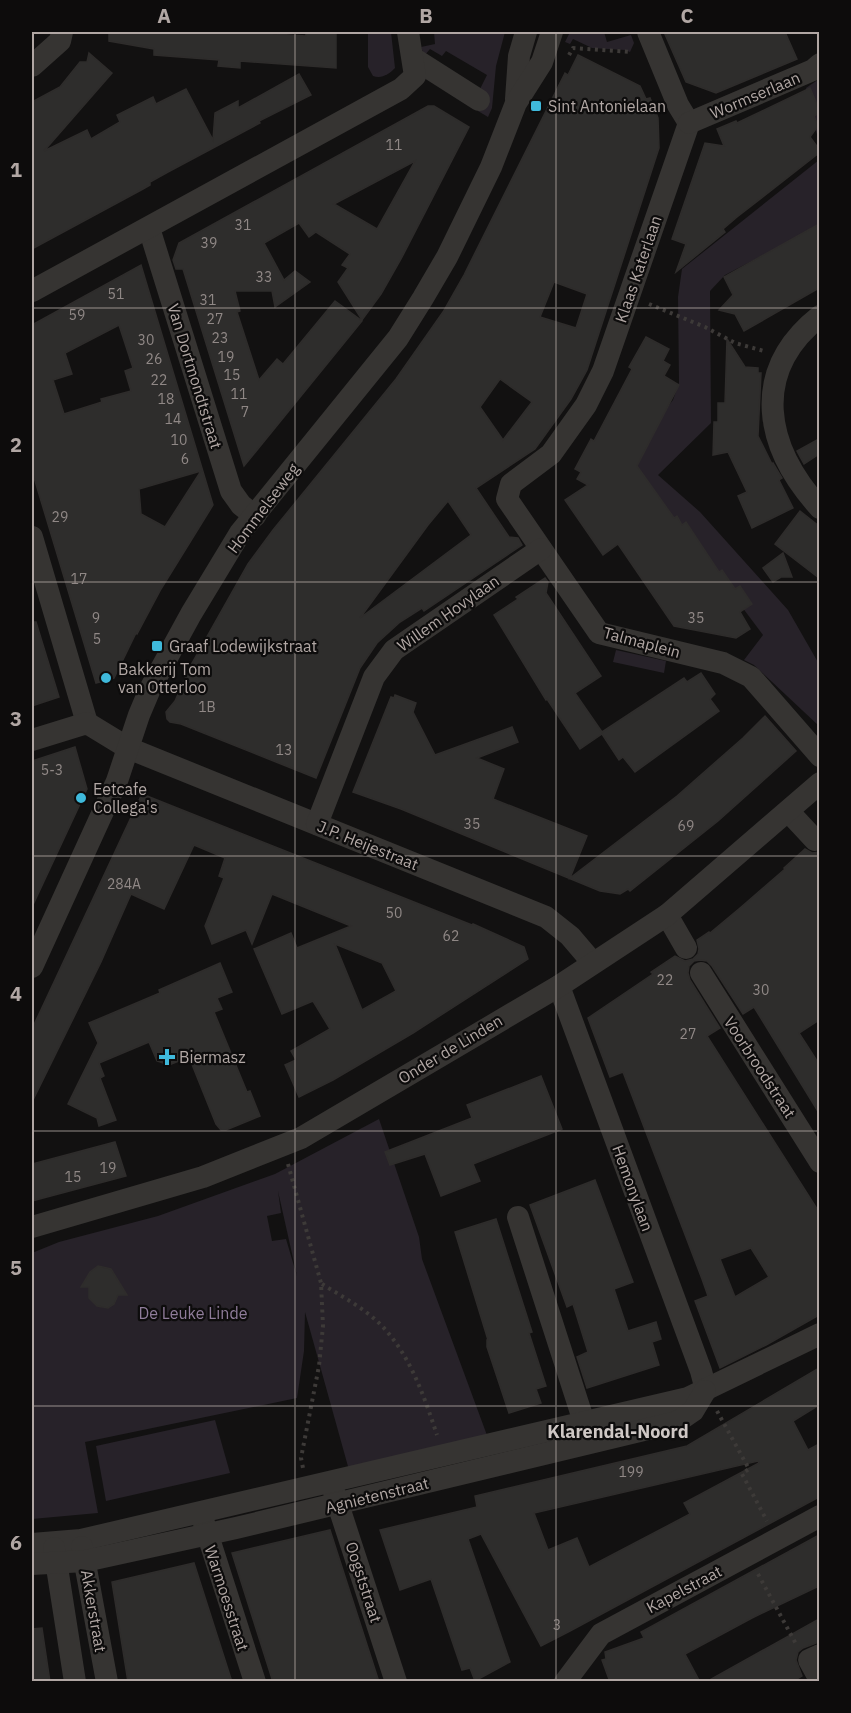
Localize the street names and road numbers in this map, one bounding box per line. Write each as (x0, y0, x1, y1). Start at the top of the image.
street label: Wormserlaan (707, 67, 803, 123)
street label: Klaas Katerlaan (610, 213, 666, 325)
street label: Van Dortmondtstraat (163, 301, 227, 451)
street label: Hommelseweg (223, 459, 304, 557)
street label: Willem Hovylaan (393, 570, 503, 656)
street label: Talmaplein (601, 622, 683, 662)
street label: J.P. Heijestraat (315, 816, 421, 874)
street label: Onder de Linden (394, 1010, 506, 1088)
street label: Voorbroodstraat (720, 1012, 800, 1122)
street label: Hemonylaan (608, 1142, 658, 1234)
street label: Agnietenstraat (323, 1472, 431, 1518)
street label: Oogststraat (342, 1539, 386, 1625)
street label: Warmoesstraat (201, 1543, 253, 1653)
street label: Kapelstraat (643, 1561, 725, 1617)
street label: Akkerstraat (77, 1568, 111, 1654)

